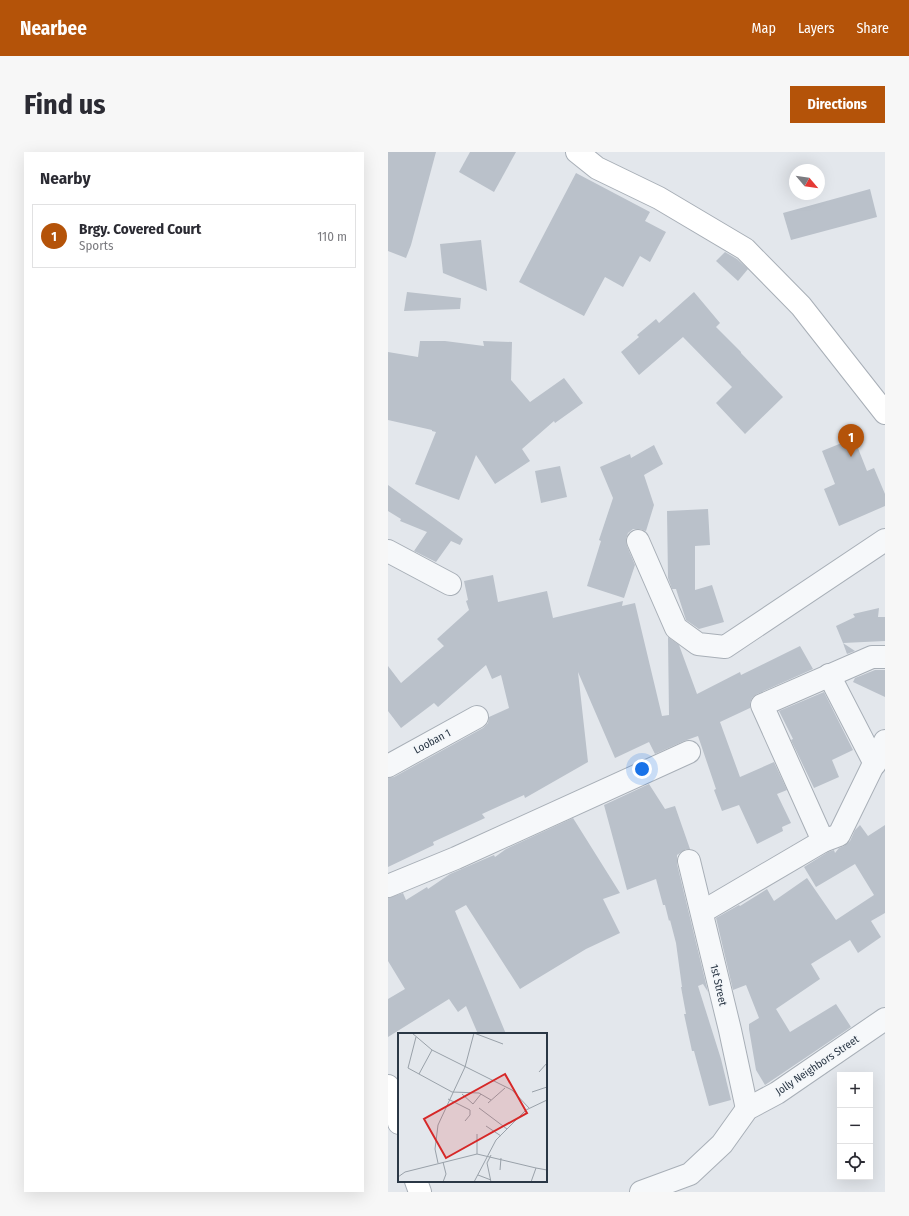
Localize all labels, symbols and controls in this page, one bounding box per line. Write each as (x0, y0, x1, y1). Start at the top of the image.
text: Nearbee (20, 17, 87, 40)
text: Map (752, 20, 776, 37)
text: Layers (798, 20, 834, 37)
text: Share (856, 20, 889, 37)
button: Directions (790, 86, 885, 123)
text: Find us (24, 88, 106, 121)
north arrow (789, 164, 825, 200)
text: Nearby (40, 168, 91, 189)
text: Brgy. Covered Court (79, 220, 201, 238)
text: 1 (51, 229, 57, 244)
text: 110 m (317, 229, 347, 244)
text: Sports (79, 238, 114, 253)
pin: 1 (838, 424, 864, 457)
street label: Looban 1 (412, 726, 453, 757)
your location (632, 759, 652, 779)
street label: 1st Street (707, 963, 730, 1008)
inset map (398, 1033, 547, 1182)
street label: Jolly Neighbors Street (773, 1033, 862, 1098)
map controls (837, 1072, 873, 1180)
button: + (837, 1072, 873, 1108)
button: − (837, 1108, 873, 1144)
button: locate (837, 1144, 873, 1180)

